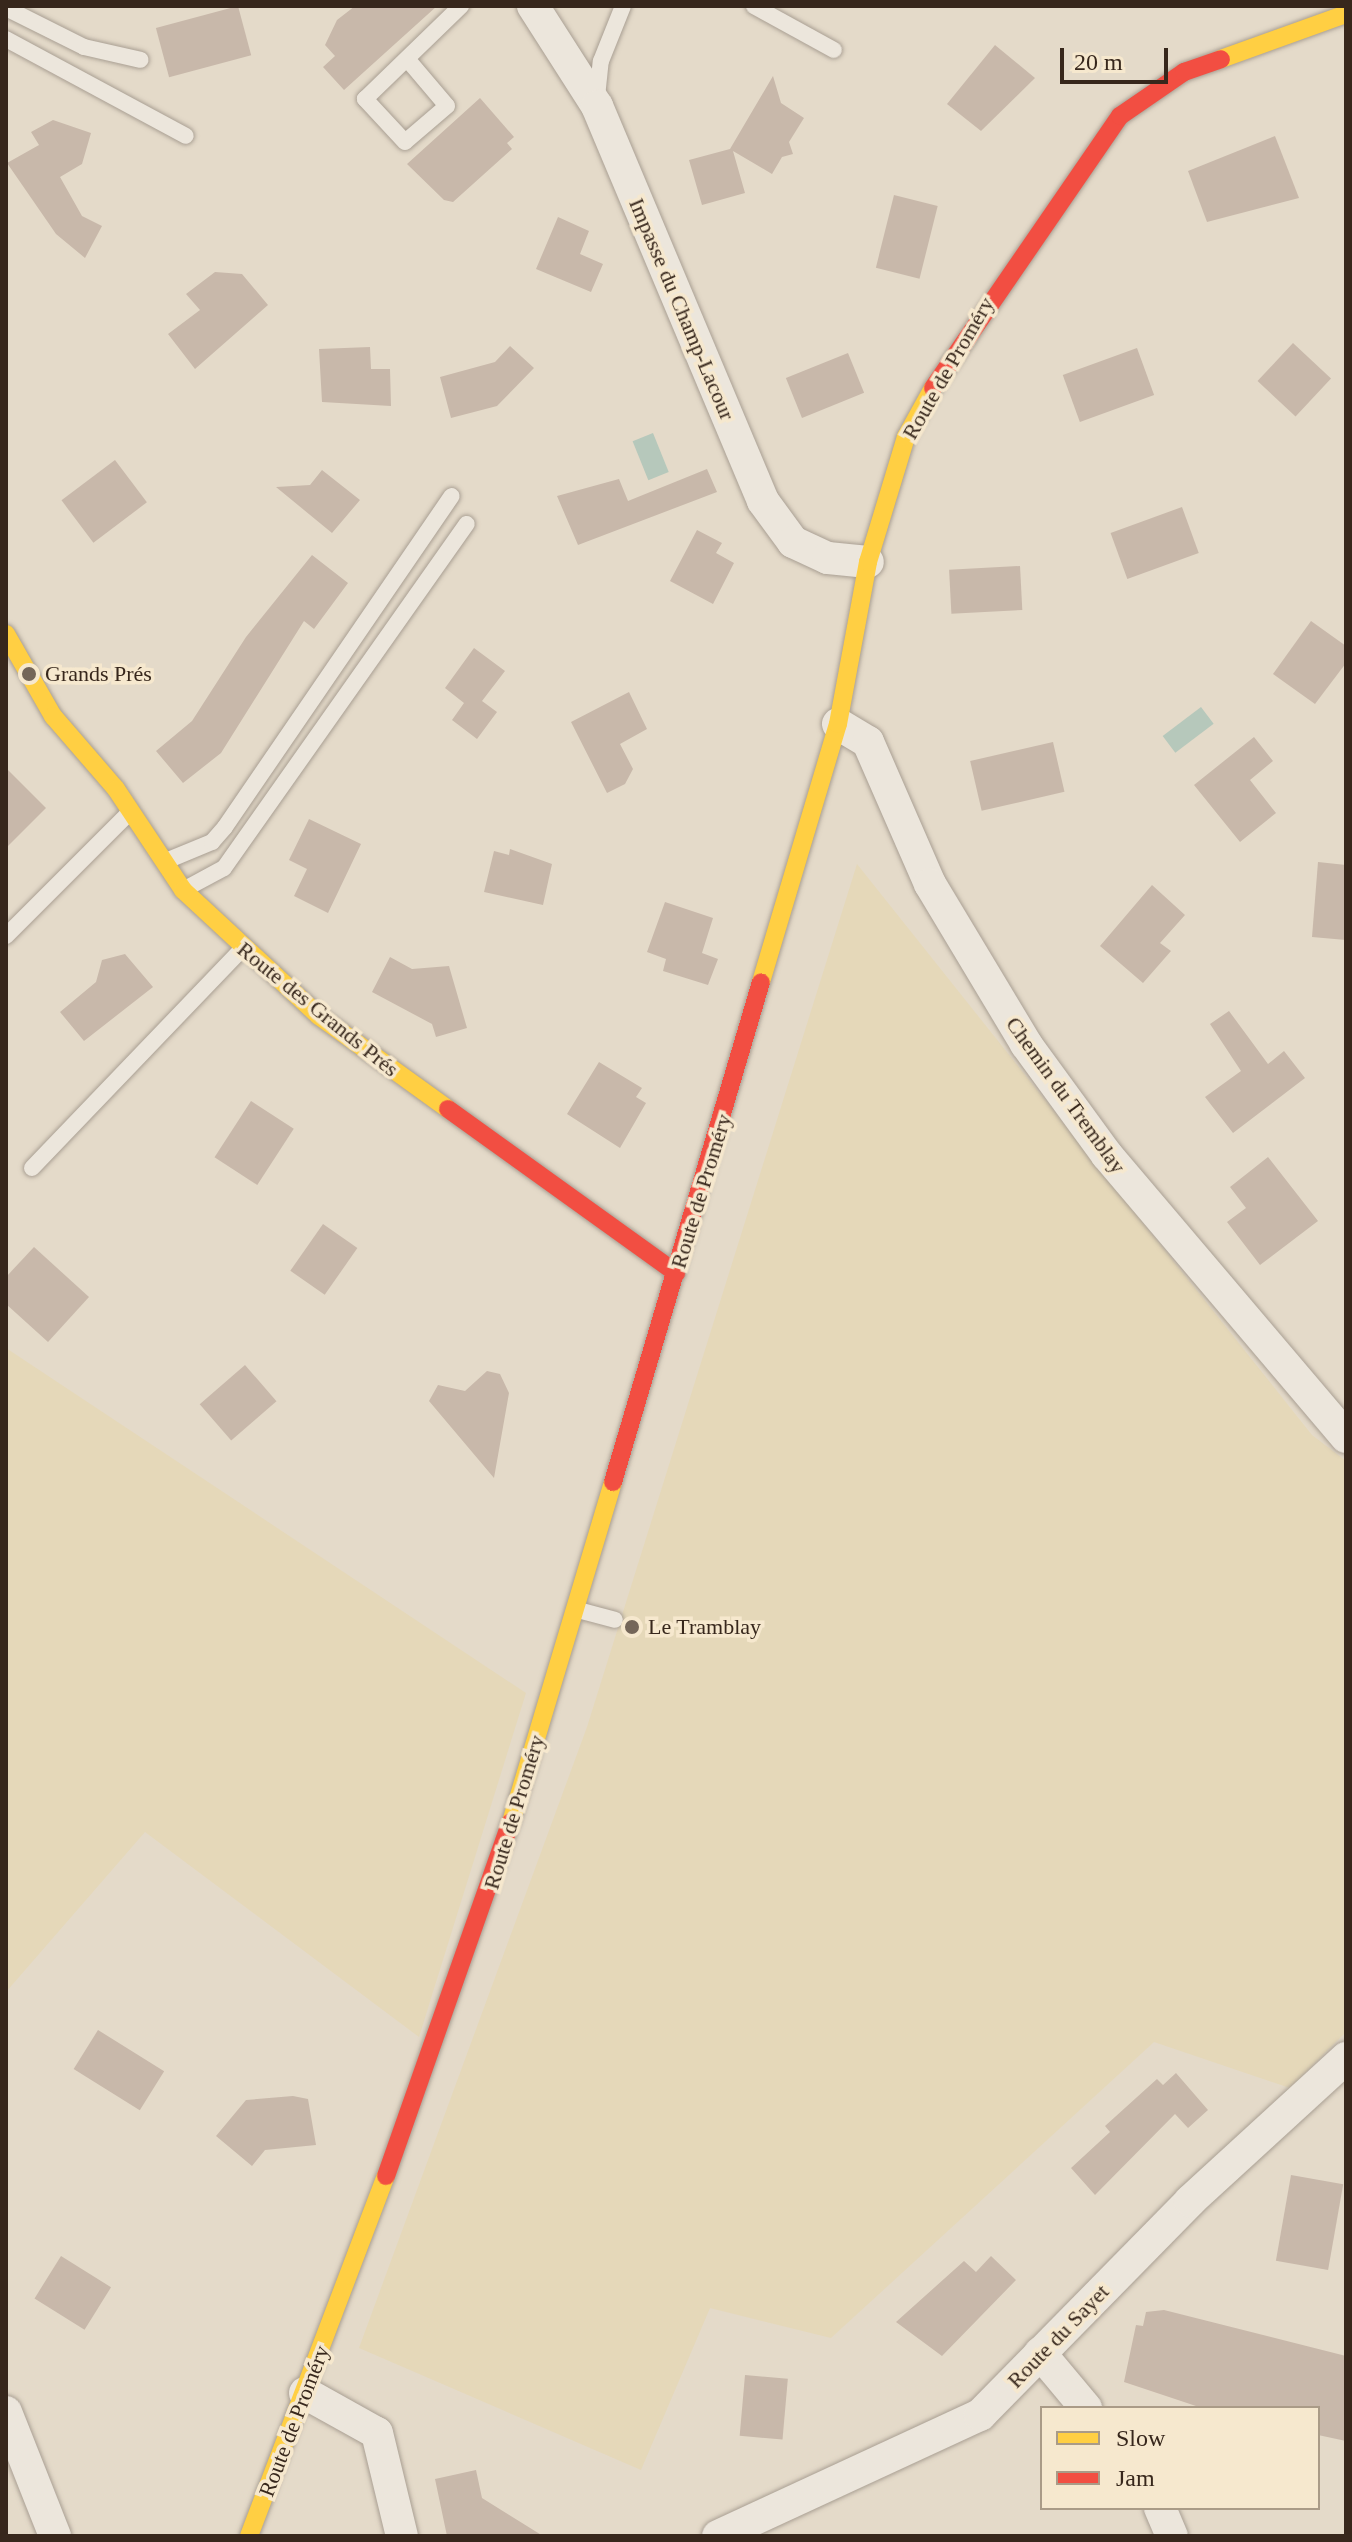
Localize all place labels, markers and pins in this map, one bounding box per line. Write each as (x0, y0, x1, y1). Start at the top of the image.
place label: Grands Prés (45, 661, 152, 687)
marker: Grands Prés (20, 665, 38, 683)
place label: Le Tramblay (648, 1614, 761, 1640)
marker: Le Tramblay (623, 1618, 641, 1636)

